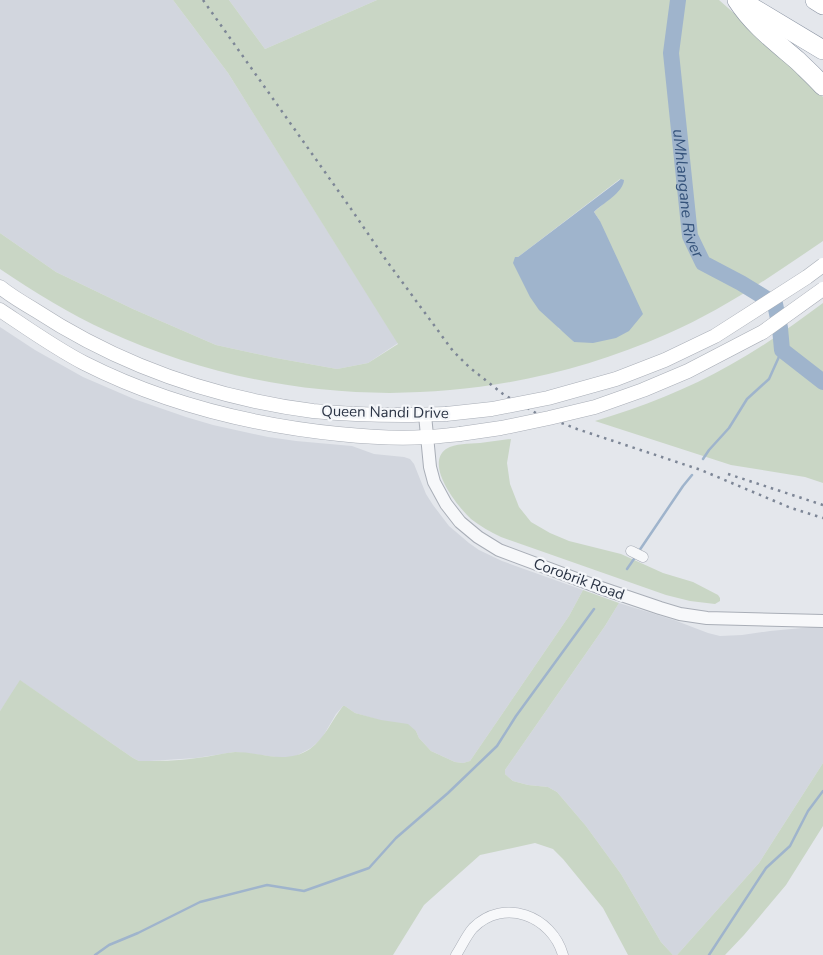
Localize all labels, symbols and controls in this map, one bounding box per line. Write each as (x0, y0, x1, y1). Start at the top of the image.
water label: uMhlangane River (667, 128, 709, 263)
street label: Queen Nandi Drive (321, 401, 449, 423)
street label: Corobrik Road (531, 553, 627, 605)

